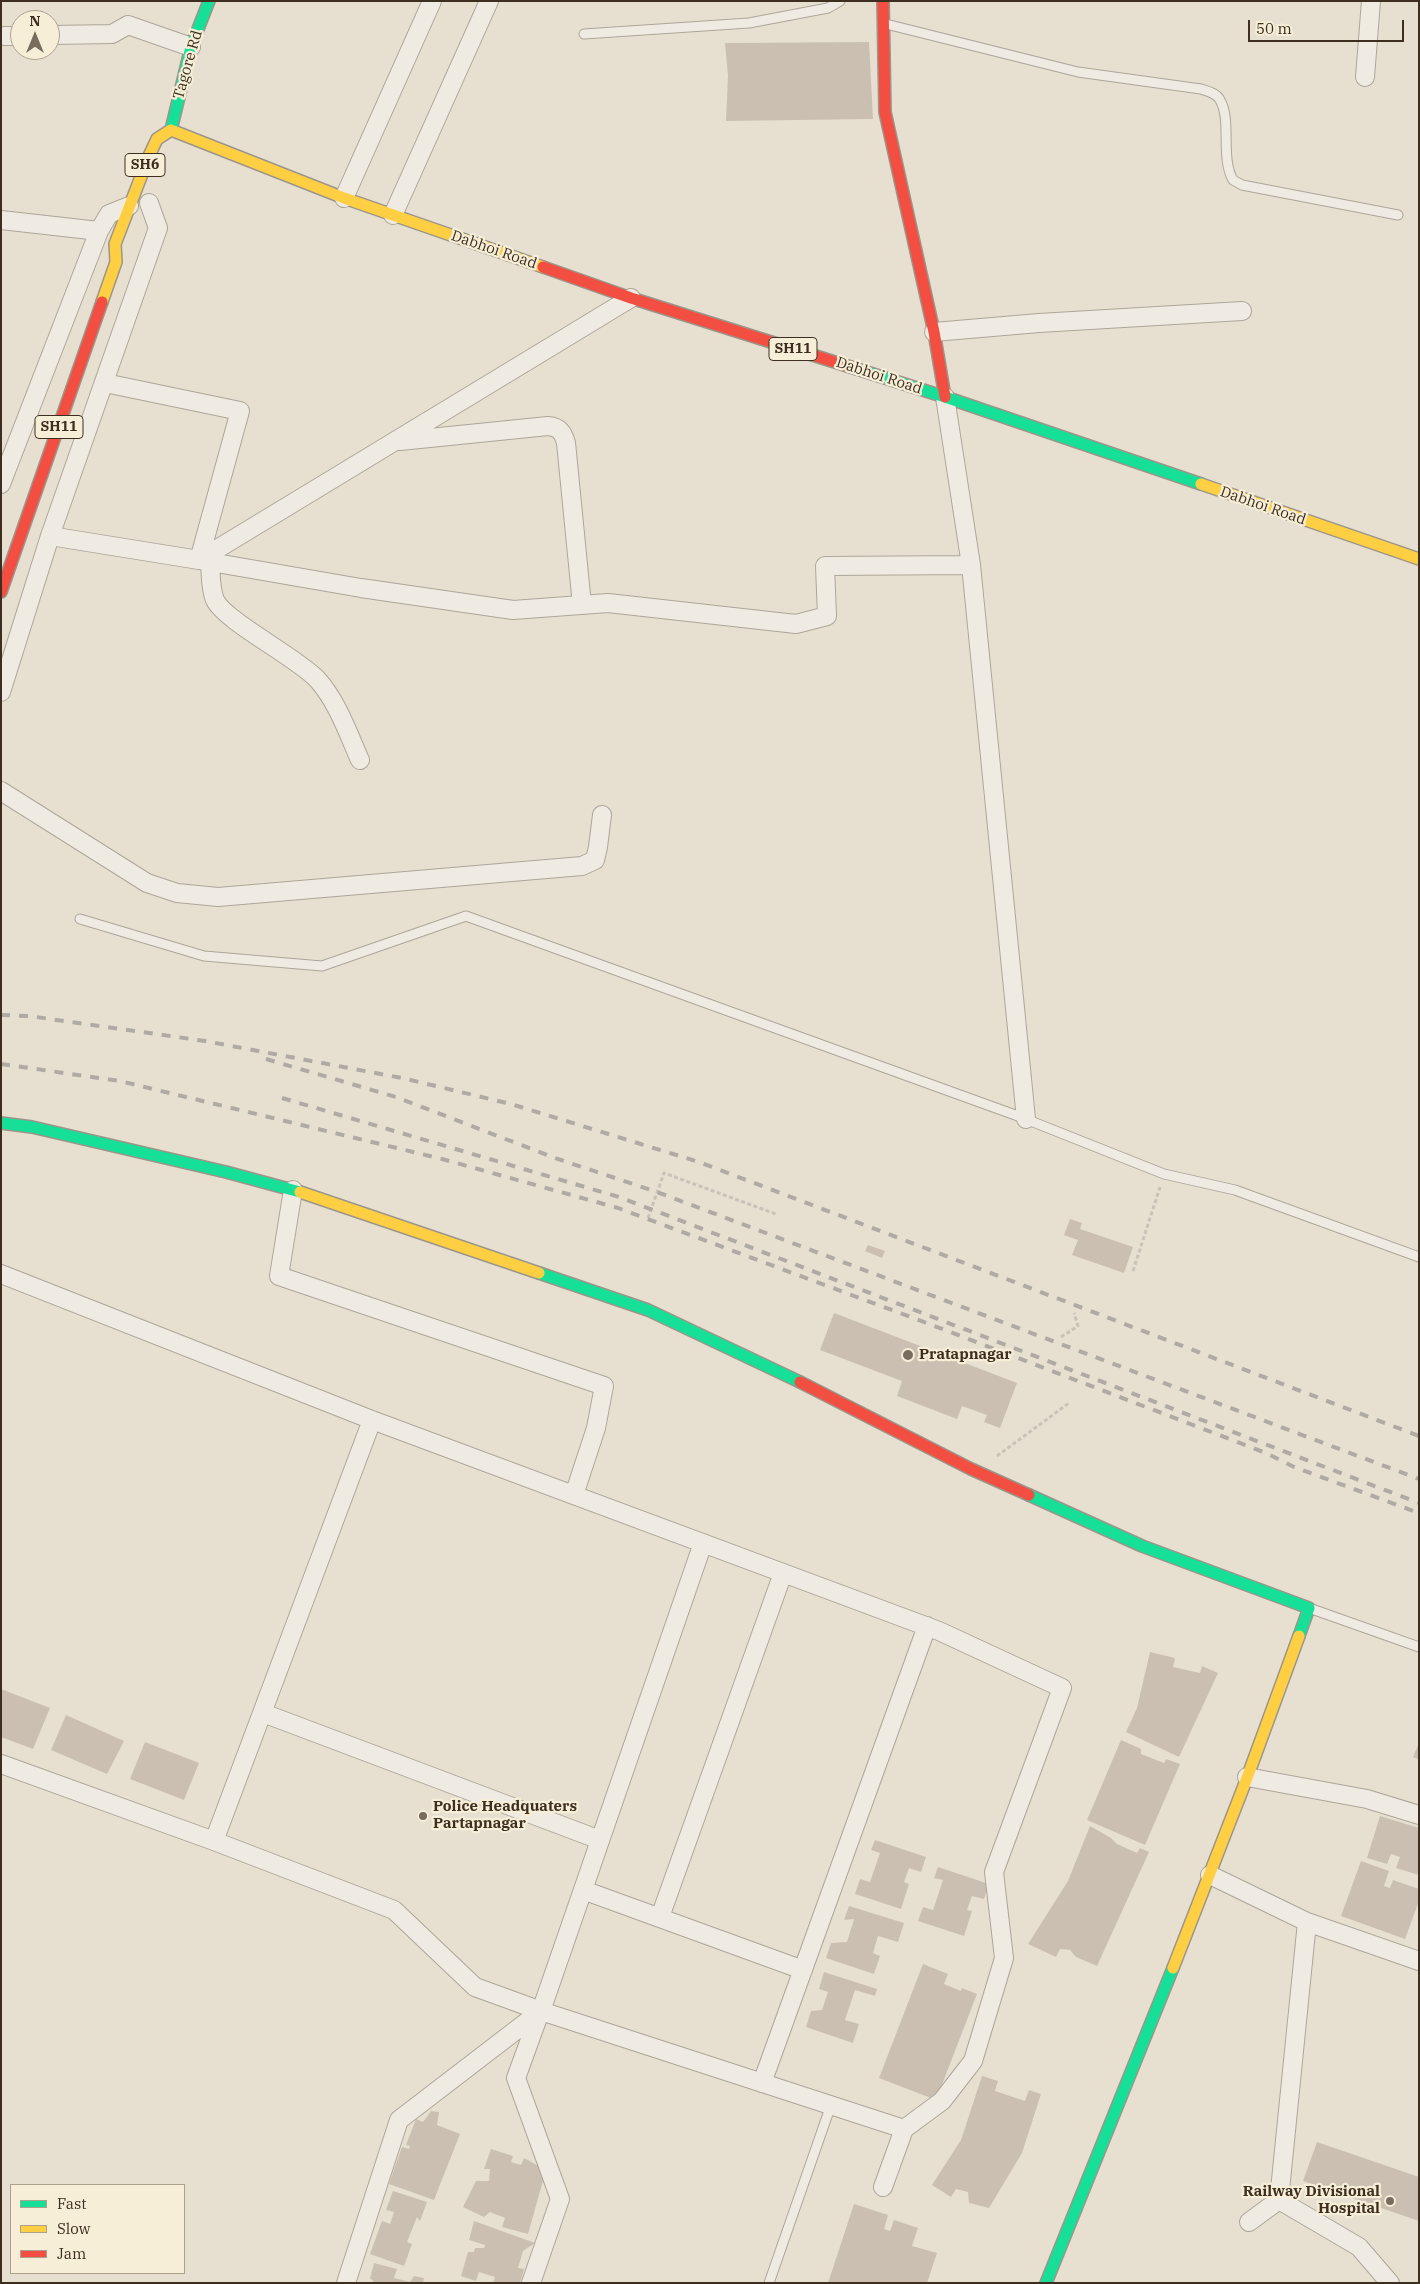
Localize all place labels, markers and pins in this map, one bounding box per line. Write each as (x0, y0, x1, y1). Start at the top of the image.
place label: Pratapnagar (919, 1346, 1012, 1364)
marker: Pratapnagar (901, 1348, 915, 1362)
place label: Police Headquaters Partapnagar (433, 1798, 577, 1833)
marker: Police Headquaters Partapnagar (417, 1810, 429, 1822)
place label: Railway Divisional Hospital (1243, 2183, 1380, 2218)
marker: Railway Divisional Hospital (1384, 2195, 1396, 2207)

